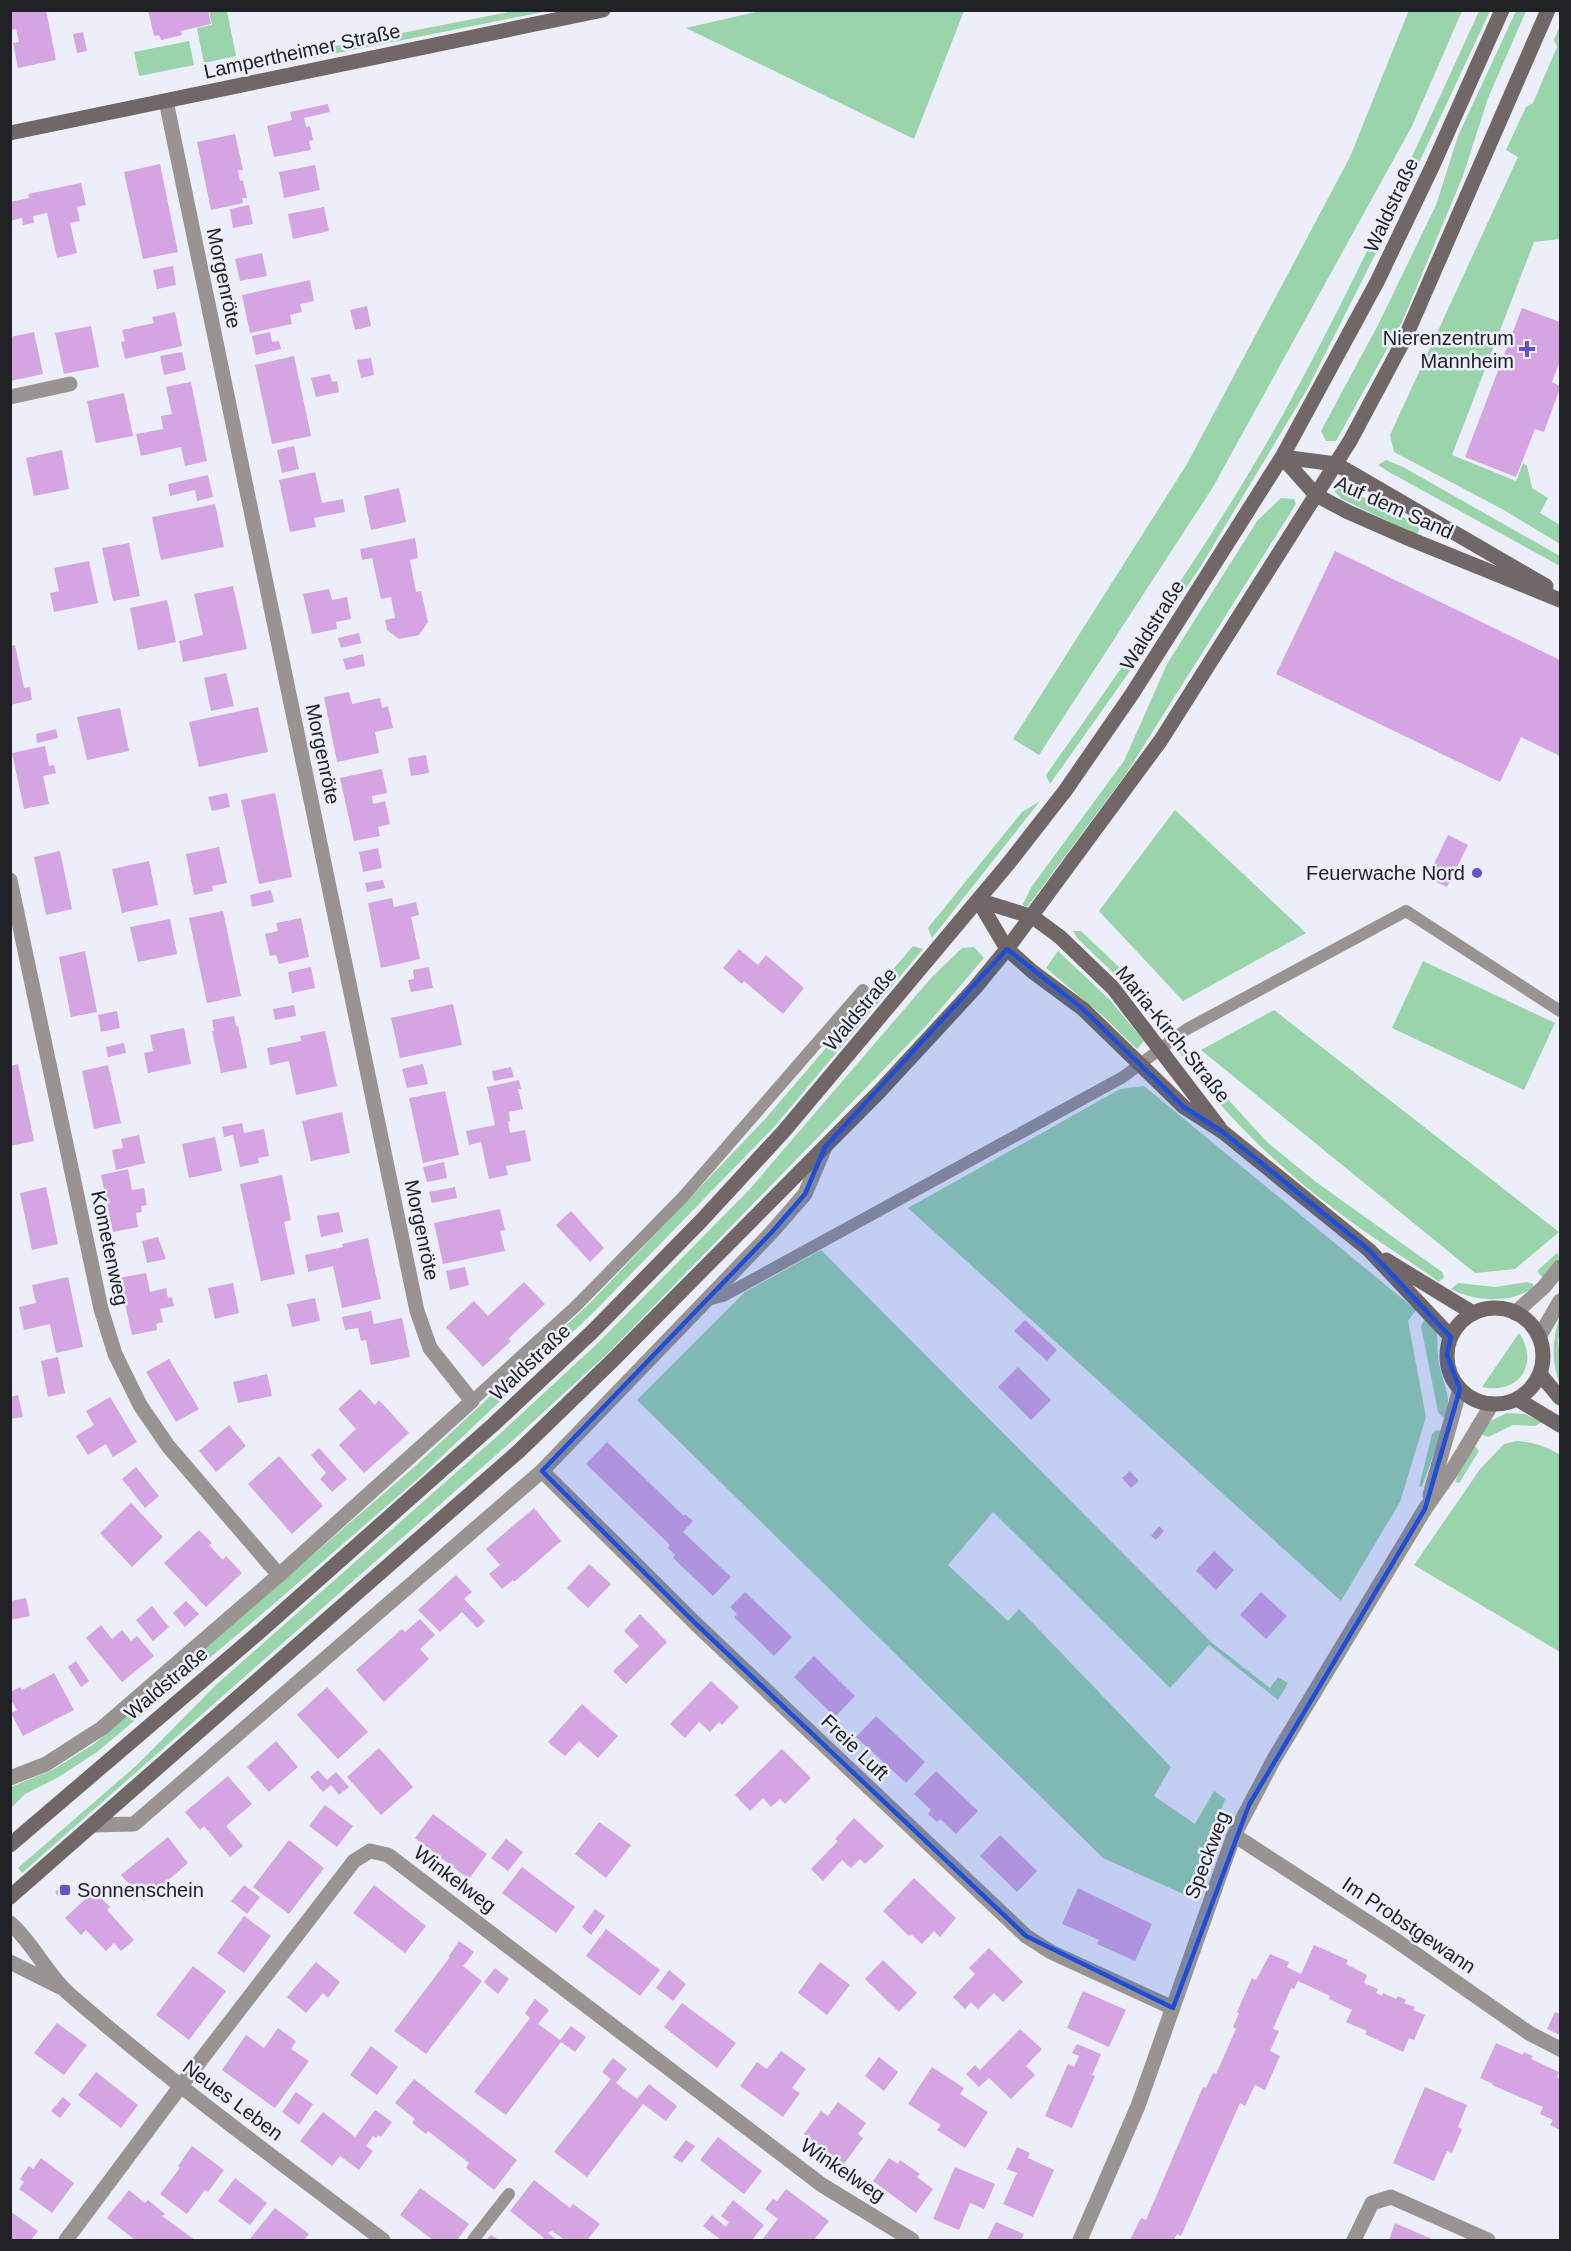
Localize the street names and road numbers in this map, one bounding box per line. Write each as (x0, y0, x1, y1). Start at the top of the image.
street label: Lampertheimer Straße (202, 19, 402, 83)
street label: Waldstraße (1360, 154, 1422, 256)
street label: Morgenröte (203, 226, 245, 330)
street label: Auf dem Sand (1332, 471, 1456, 543)
street label: Waldstraße (1116, 576, 1188, 674)
street label: Morgenröte (302, 702, 344, 806)
street label: Maria-Kirch-Straße (1111, 961, 1235, 1107)
street label: Waldstraße (819, 963, 901, 1055)
street label: Morgenröte (401, 1178, 443, 1282)
street label: Kometenweg (87, 1189, 133, 1307)
street label: Waldstraße (485, 1319, 575, 1405)
street label: Waldstraße (120, 1642, 212, 1724)
street label: Freie Luft (817, 1710, 893, 1785)
street label: Speckweg (1180, 1808, 1234, 1902)
street label: Winkelweg (410, 1841, 500, 1917)
street label: Im Probstgewann (1338, 1872, 1480, 1978)
street label: Neues Leben (179, 2055, 287, 2145)
street label: Winkelweg (797, 2134, 889, 2206)

